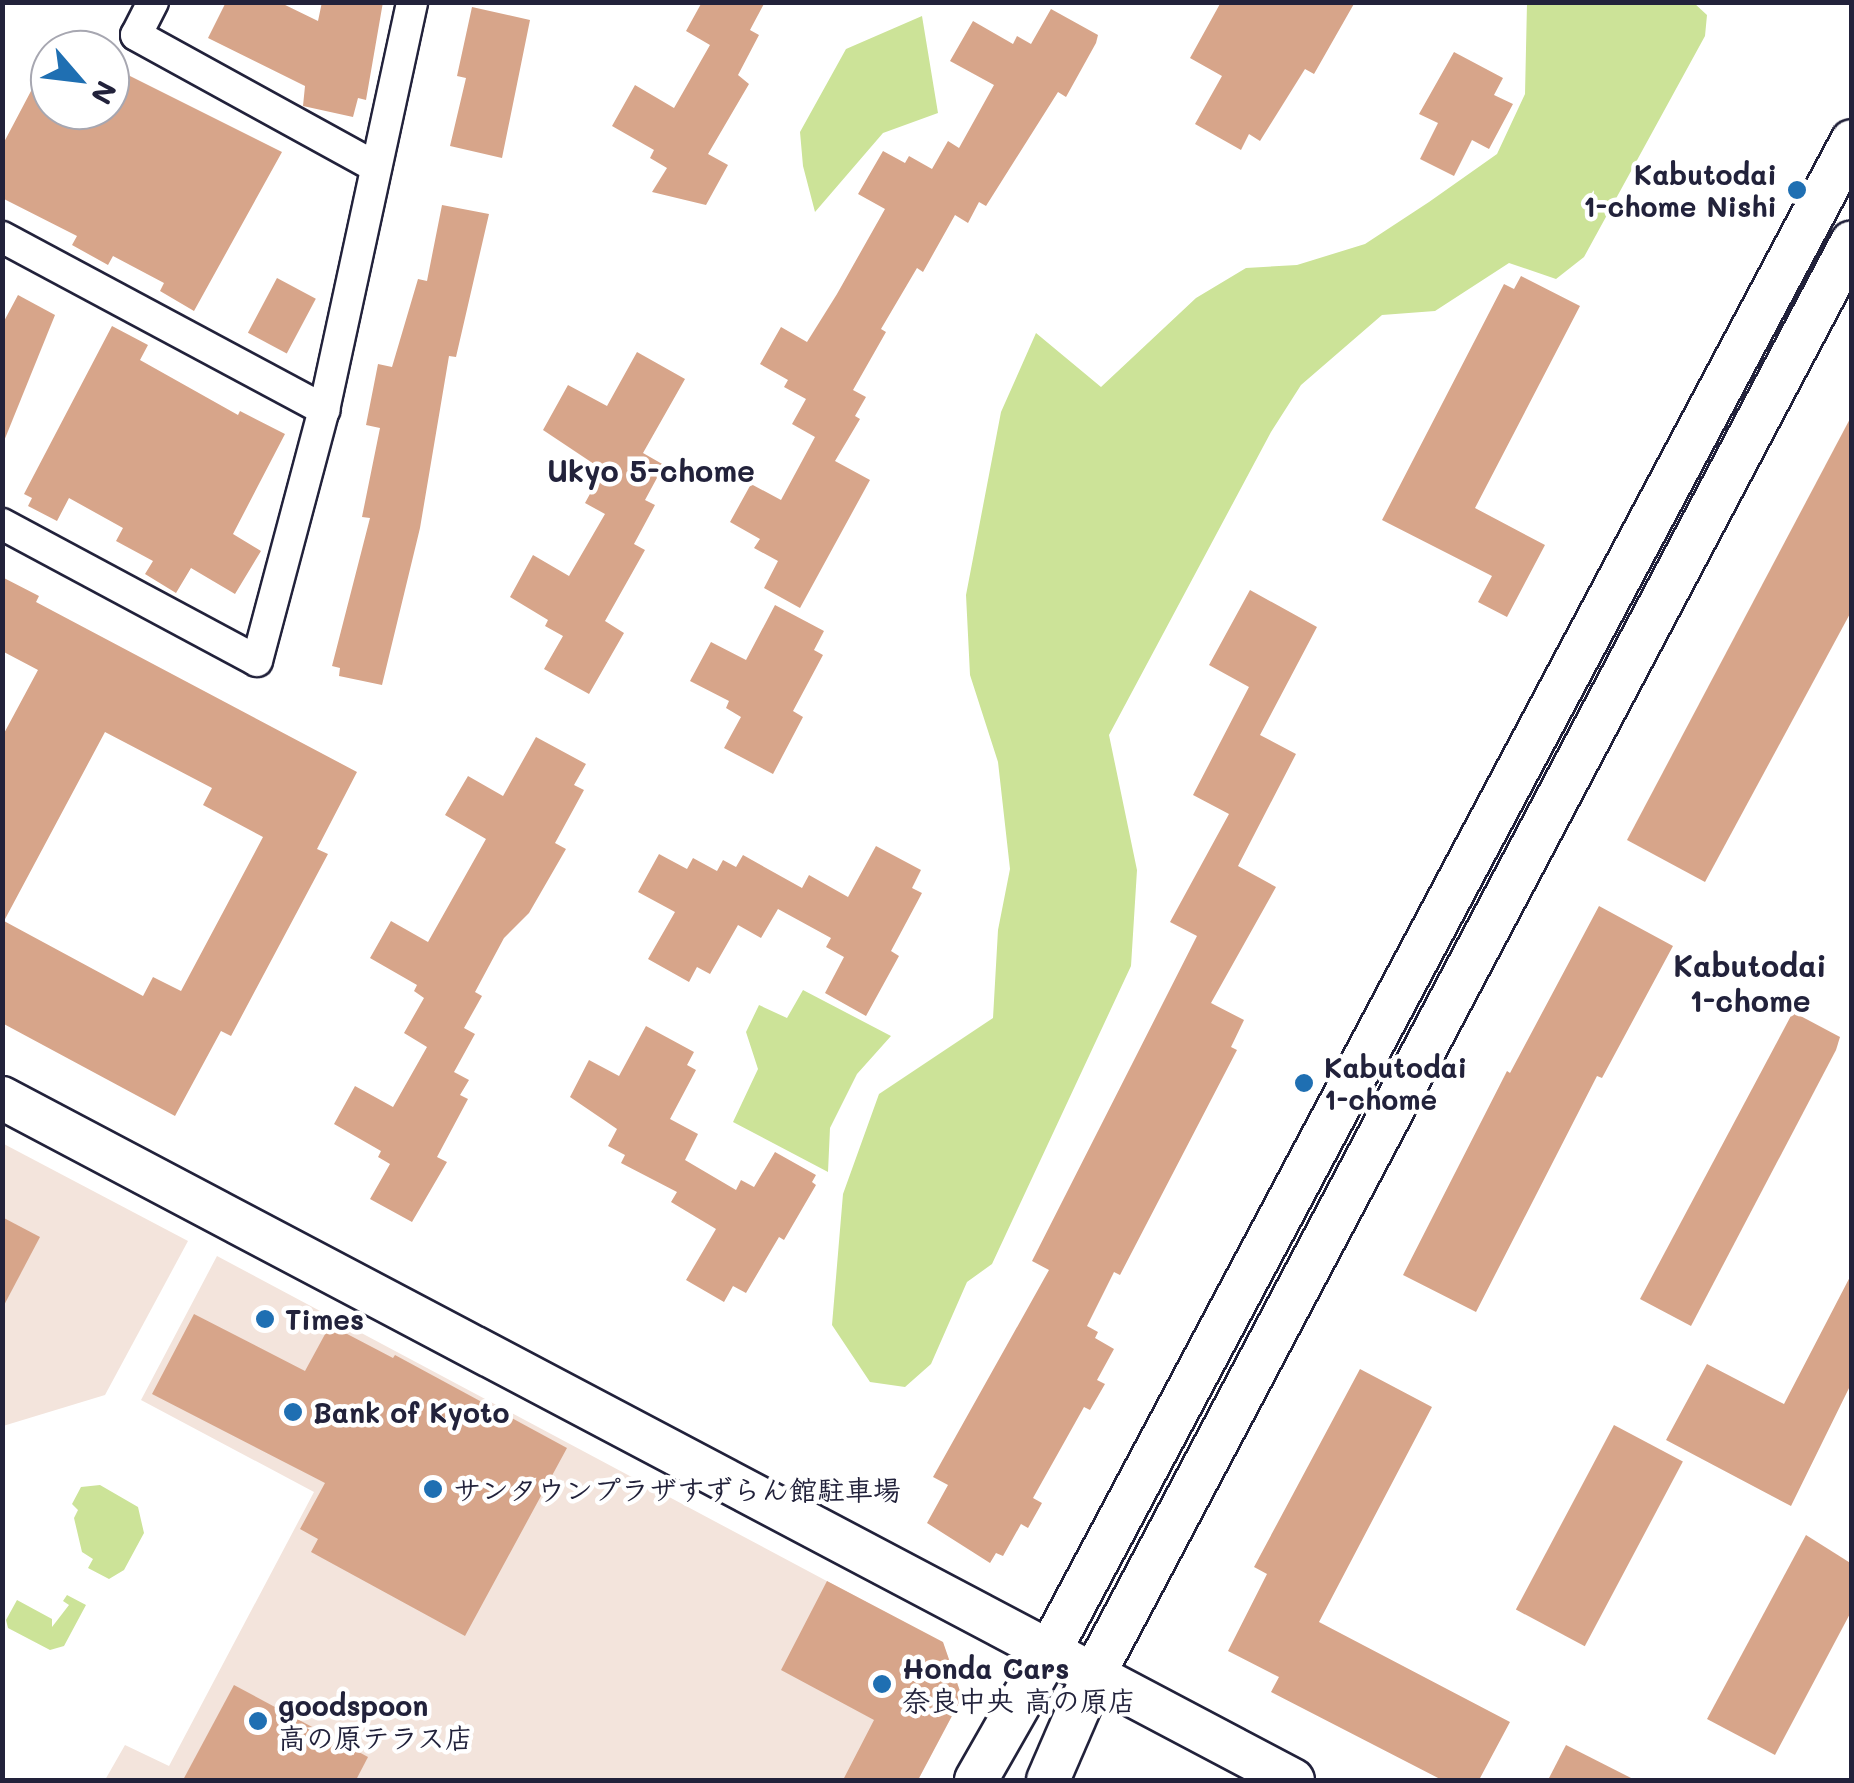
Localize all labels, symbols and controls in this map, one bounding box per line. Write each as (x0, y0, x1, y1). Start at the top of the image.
north arrow (30, 30, 130, 130)
text: N (84, 75, 126, 111)
place label: Kabutodai 1-chome Nishi (1583, 157, 1777, 223)
marker: Kabutodai 1-chome Nishi (1786, 179, 1808, 201)
district label: Ukyo 5-chome (547, 452, 755, 488)
district label: Kabutodai 1-chome (1673, 947, 1827, 1018)
place label: Kabutodai 1-chome (1324, 1050, 1467, 1116)
marker: Kabutodai 1-chome (1293, 1072, 1315, 1094)
place label: Times (285, 1302, 364, 1336)
marker: Times (254, 1308, 276, 1330)
place label: Bank of Kyoto (313, 1395, 509, 1429)
marker: Bank of Kyoto (282, 1401, 304, 1423)
place label: サンタウンプラザすずらん館駐車場 (453, 1472, 901, 1506)
marker: サンタウンプラザすずらん館駐車場 (422, 1478, 444, 1500)
place label: Honda Cars 奈良中央 高の原店 (902, 1651, 1136, 1717)
marker: Honda Cars 奈良中央 高の原店 (871, 1673, 893, 1695)
place label: goodspoon 高の原テラス店 (278, 1688, 474, 1754)
marker: goodspoon 高の原テラス店 (247, 1710, 269, 1732)

